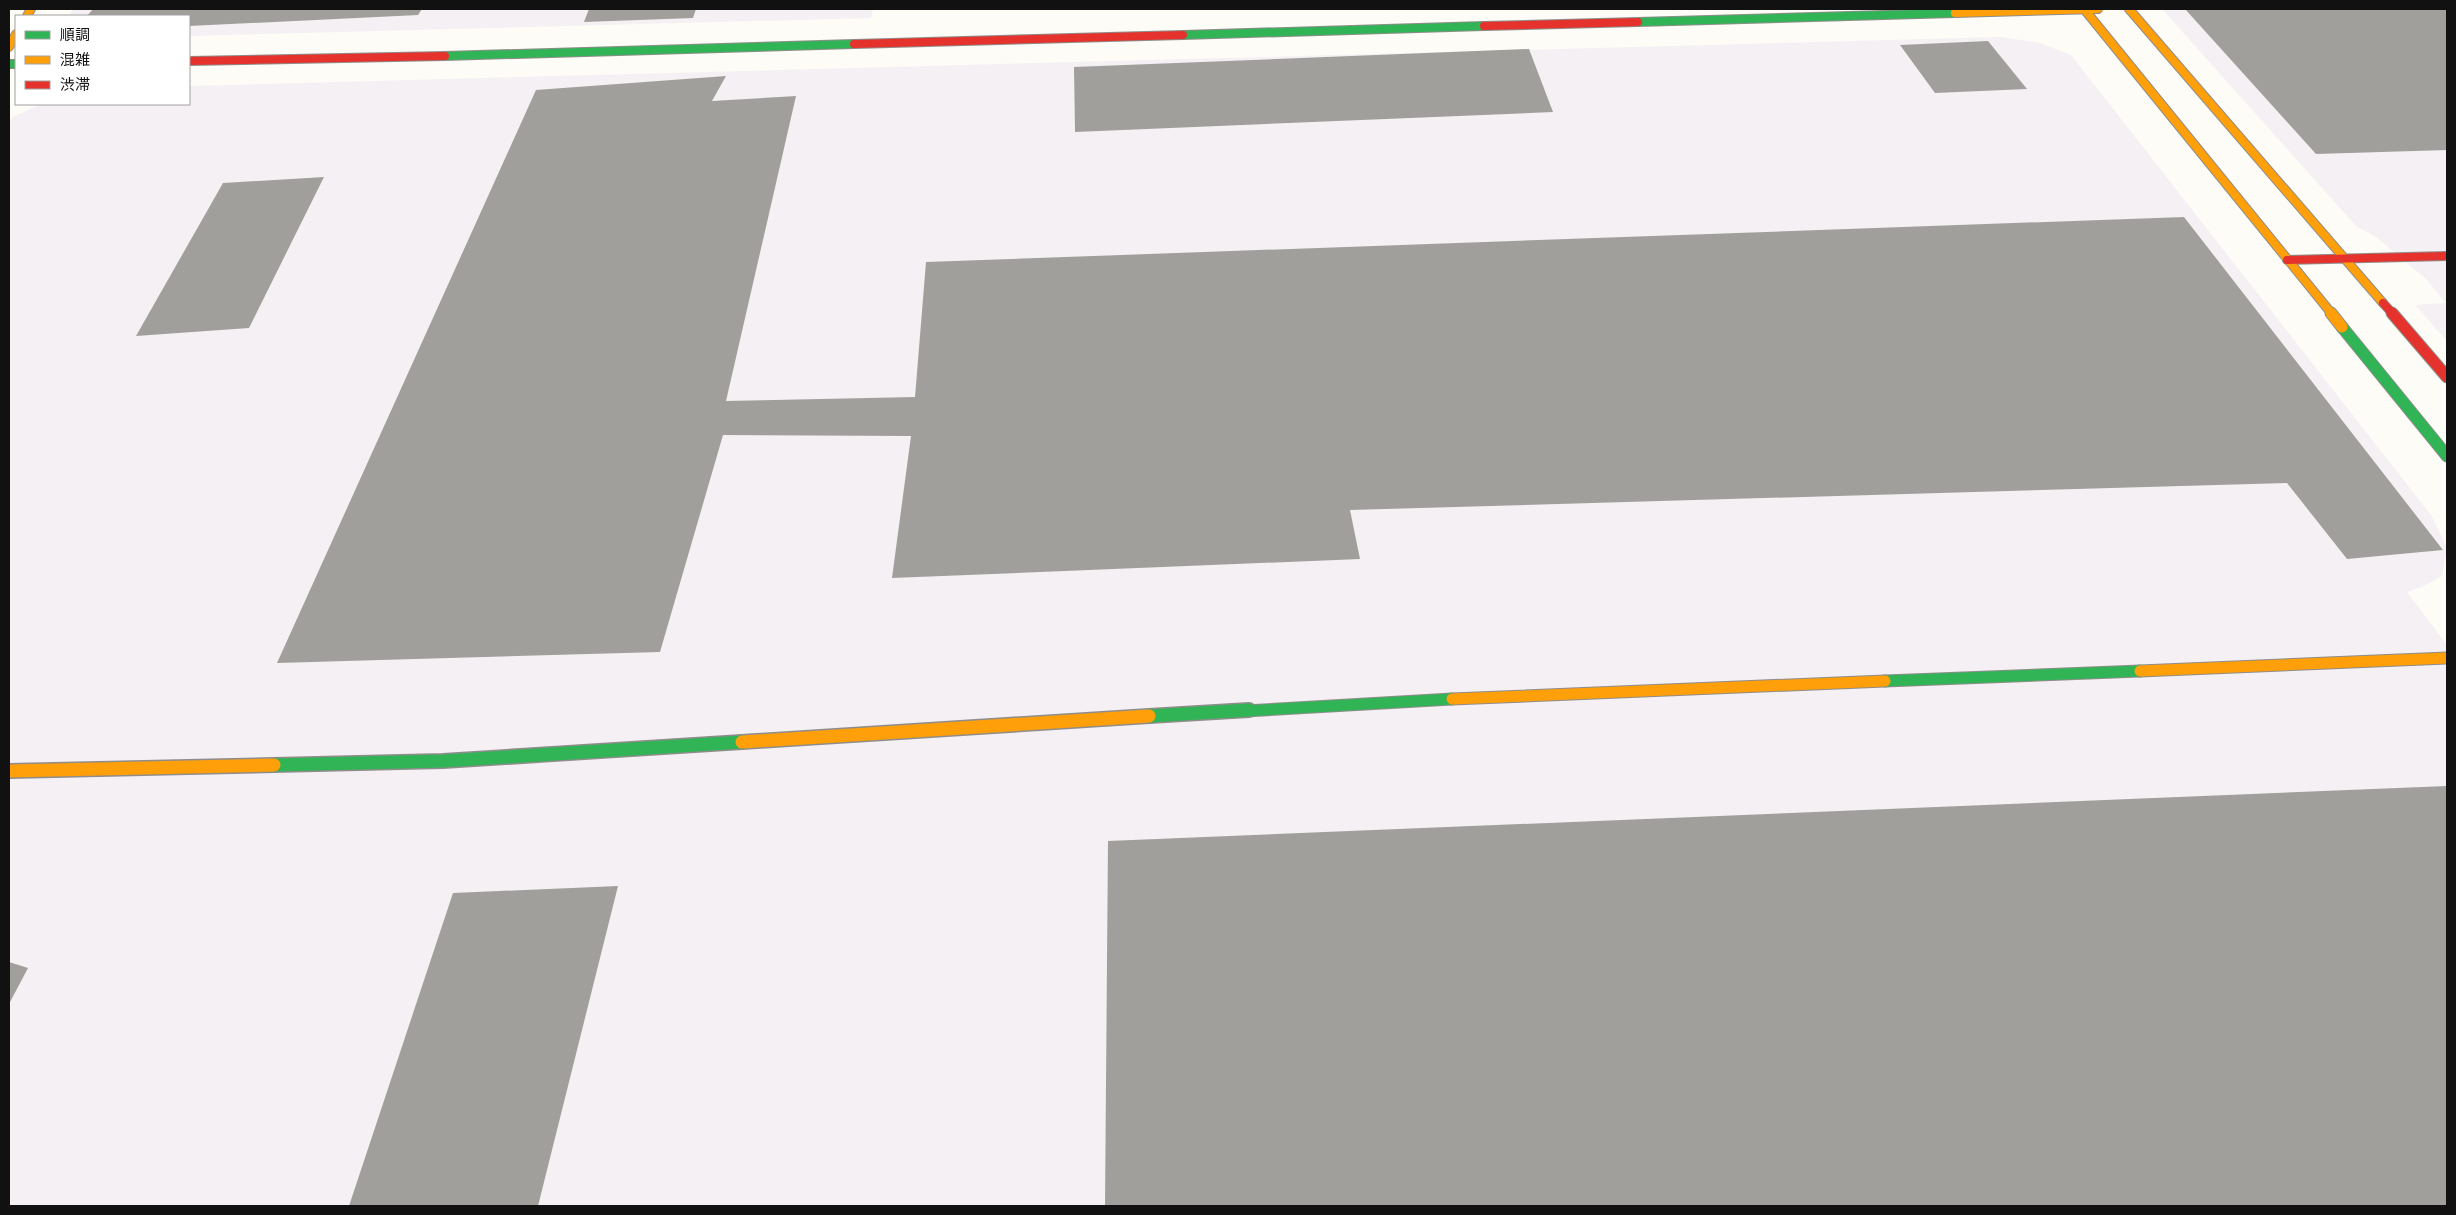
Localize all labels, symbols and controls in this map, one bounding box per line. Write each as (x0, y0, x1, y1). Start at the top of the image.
legend (15, 15, 190, 105)
text: 順調 (60, 26, 90, 44)
text: 混雑 (60, 51, 90, 69)
text: 渋滞 (60, 76, 90, 94)

